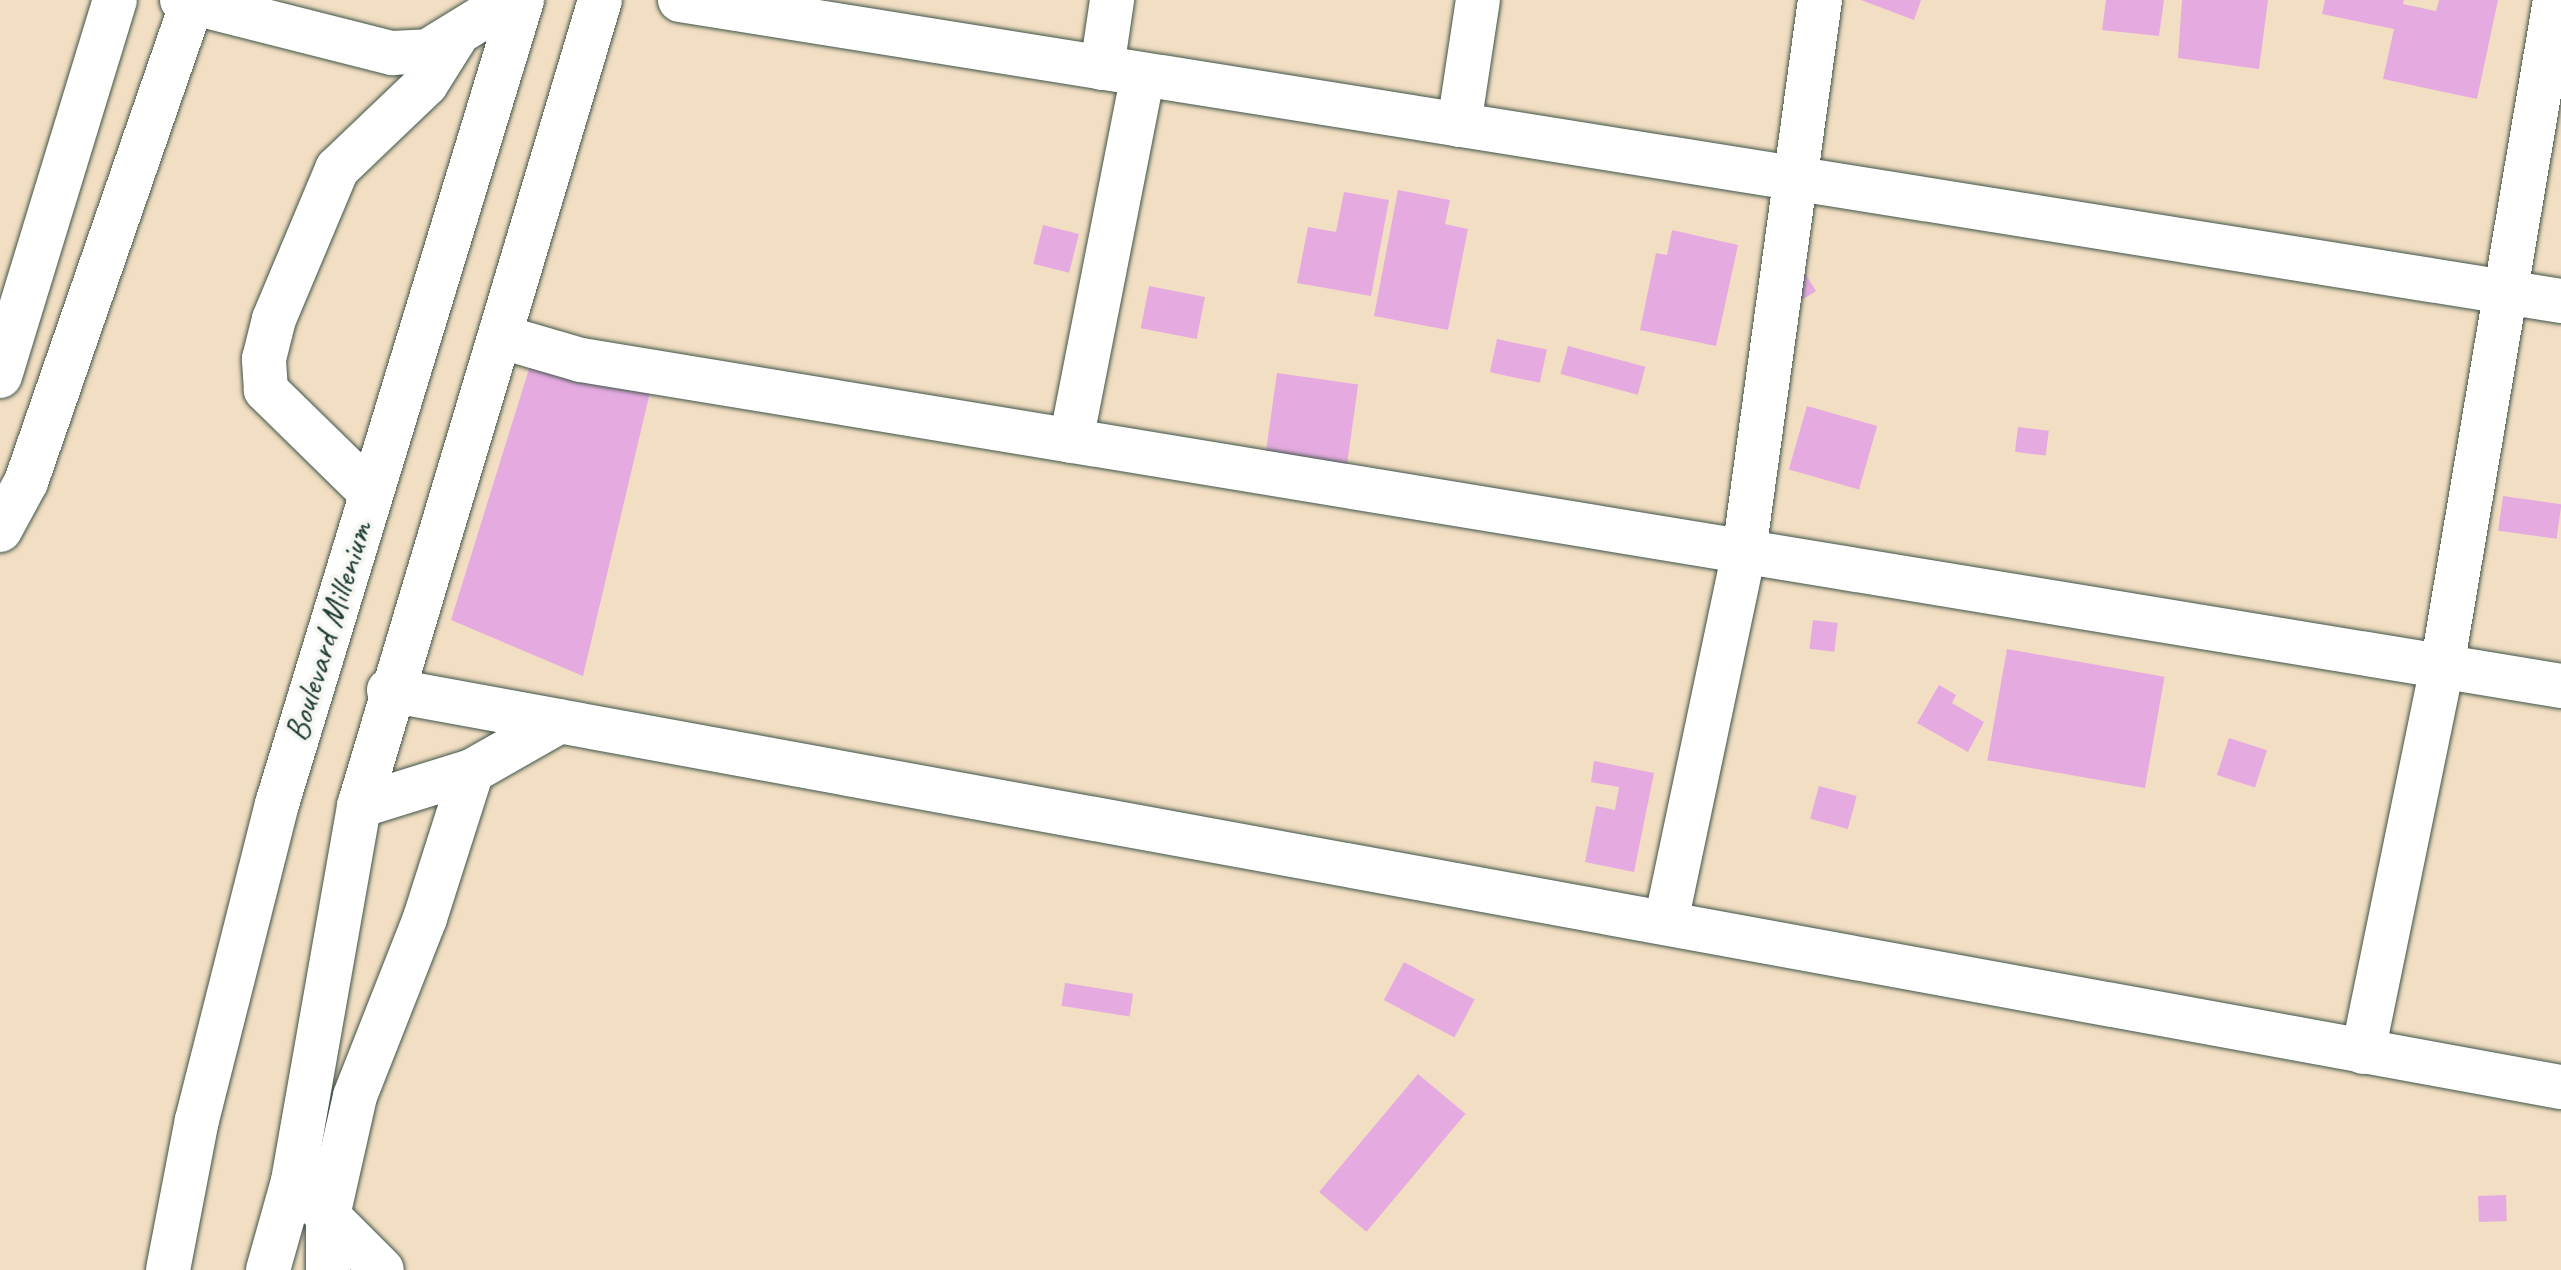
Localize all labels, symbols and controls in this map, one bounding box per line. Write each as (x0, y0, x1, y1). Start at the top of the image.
street label: Boulevard Millenium (275, 517, 381, 745)

